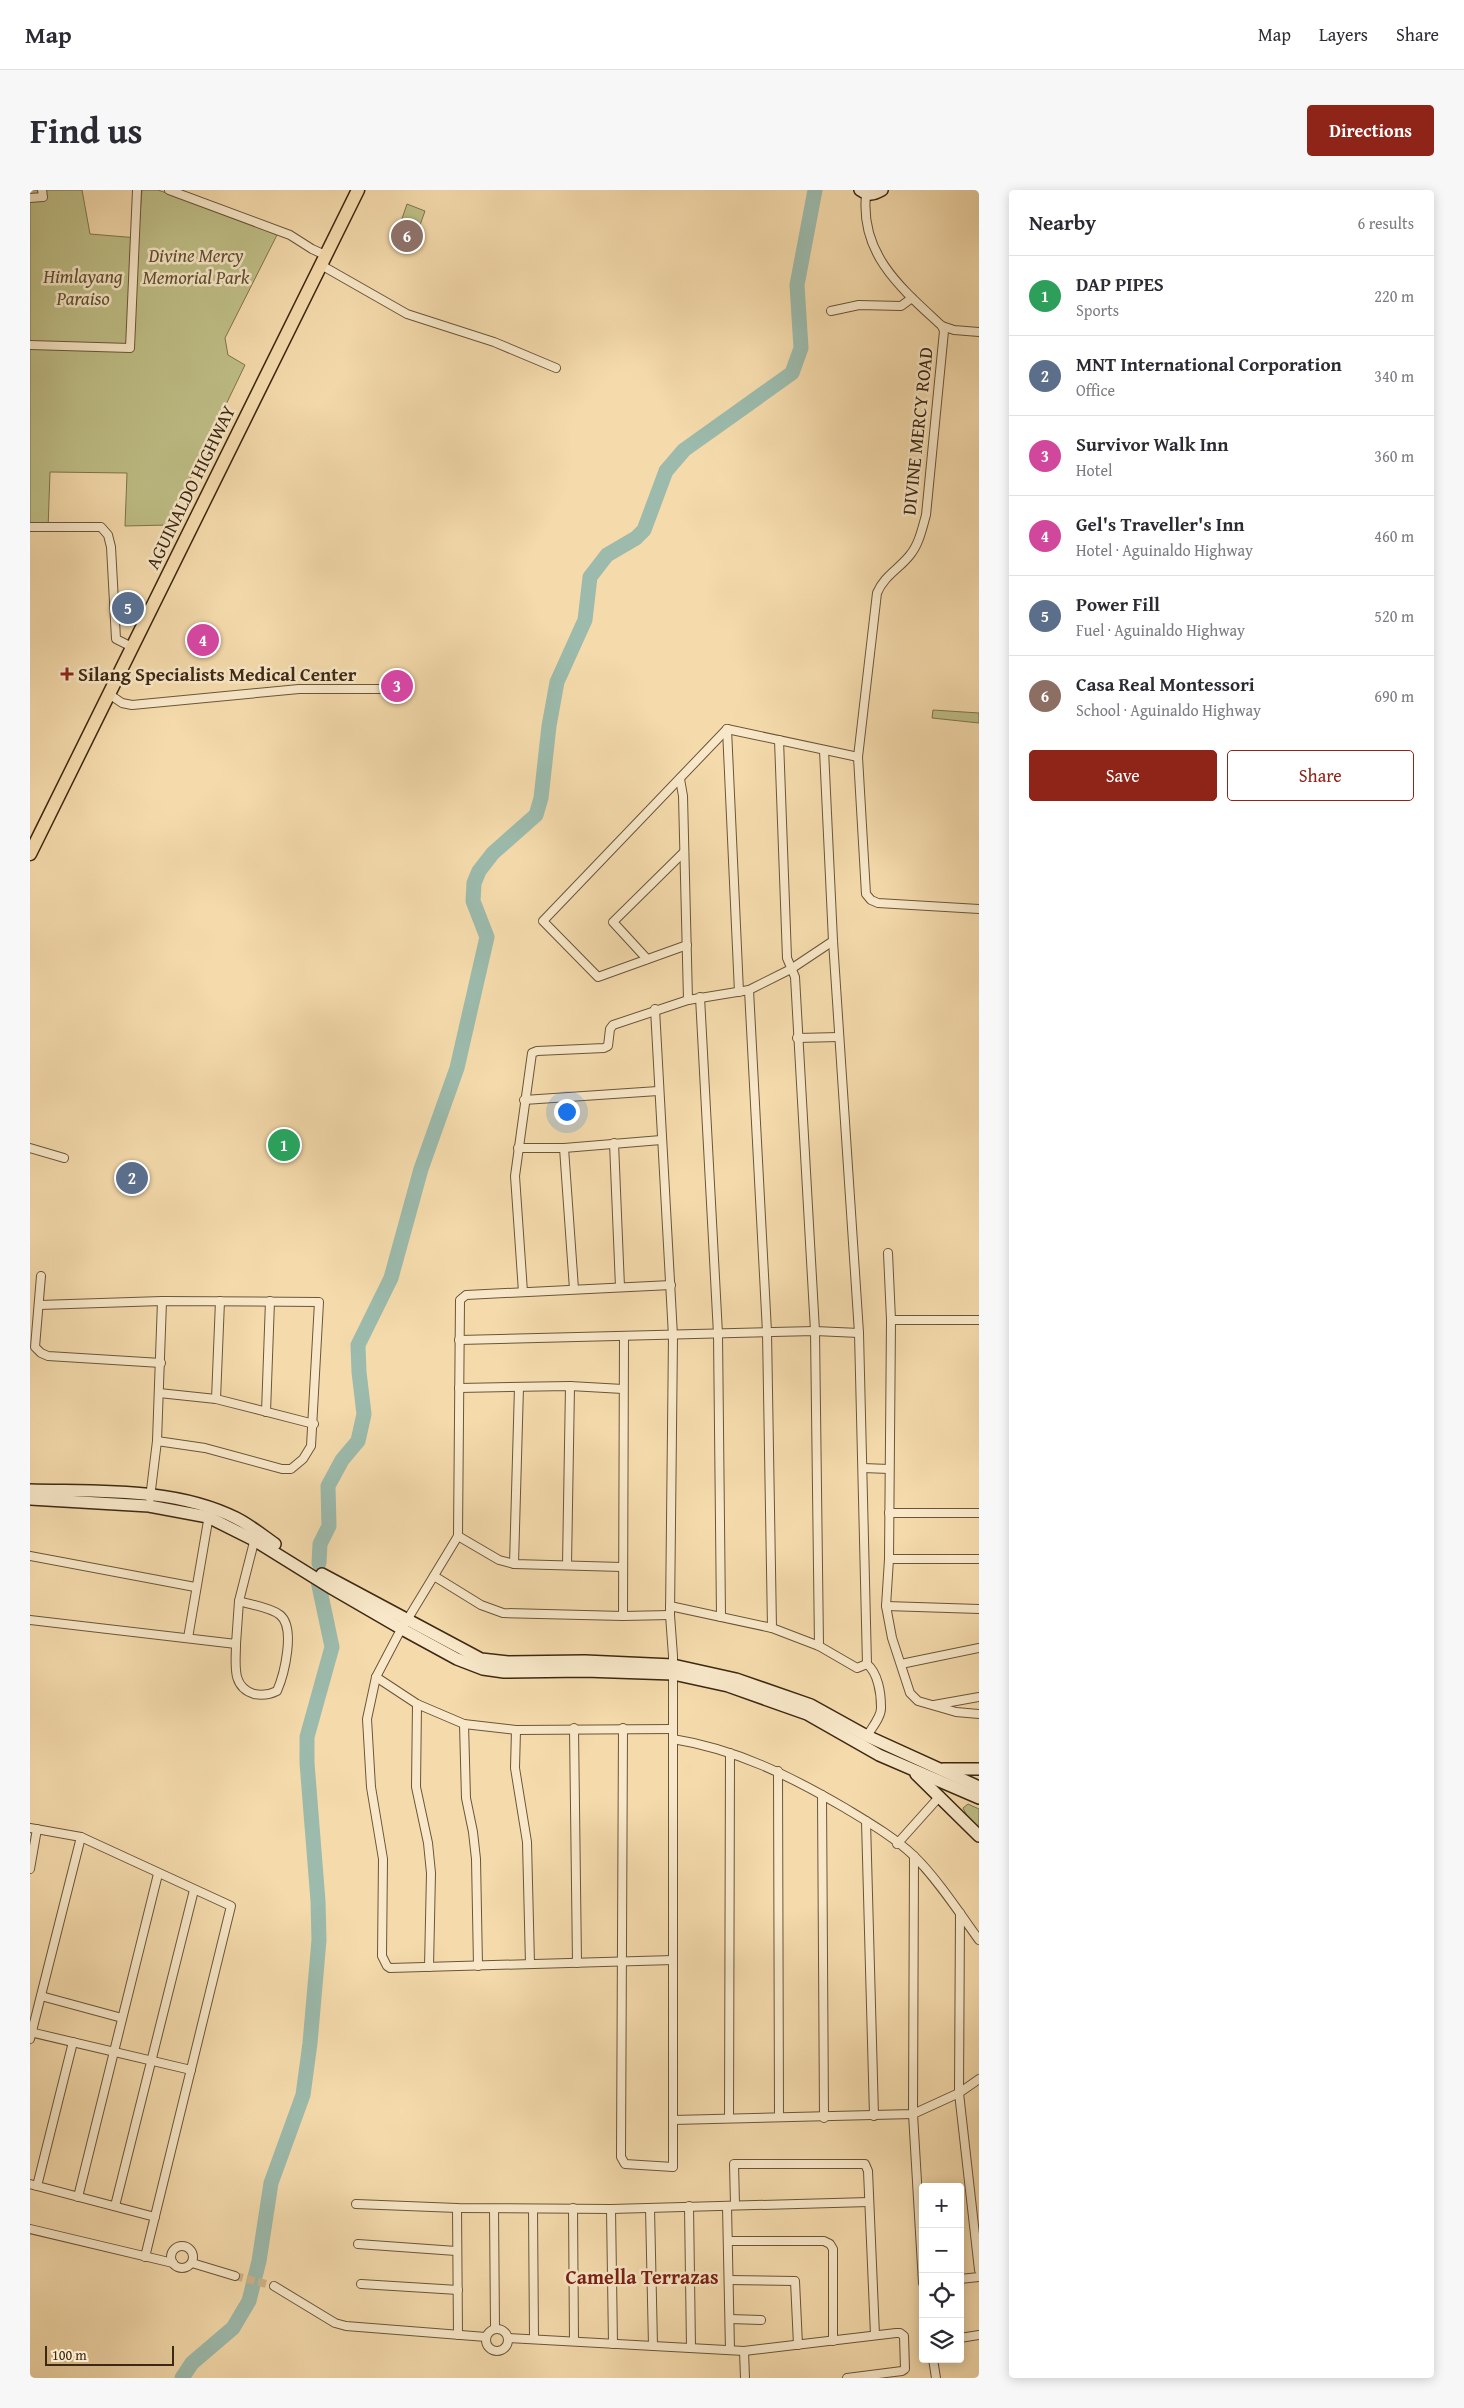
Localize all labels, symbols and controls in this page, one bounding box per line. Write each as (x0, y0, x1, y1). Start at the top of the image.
text: Map (25, 17, 72, 52)
text: Map (1258, 21, 1291, 48)
text: Layers (1319, 21, 1368, 48)
text: Share (1396, 21, 1439, 48)
text: Find us (30, 105, 143, 156)
button: Directions (1307, 105, 1434, 156)
text: Nearby (1029, 207, 1096, 238)
text: 6 results (1357, 211, 1414, 235)
pin: 6 (391, 217, 423, 255)
park label: Divine Mercy Memorial Park (142, 241, 250, 291)
park label: Himlayang Paraiso (42, 262, 123, 312)
text: DAP PIPES (1076, 270, 1164, 298)
text: 1 (1041, 284, 1049, 308)
text: 220 m (1374, 284, 1414, 308)
text: Sports (1076, 298, 1119, 322)
street label: DIVINE MERCY ROAD (894, 346, 940, 516)
text: MNT International Corporation (1076, 350, 1342, 378)
text: 2 (1041, 364, 1049, 388)
text: 340 m (1374, 364, 1414, 388)
text: Office (1076, 378, 1115, 402)
street label: AGUINALDO HIGHWAY (138, 400, 242, 574)
text: Survivor Walk Inn (1076, 430, 1229, 458)
text: 3 (1041, 444, 1049, 468)
text: 360 m (1374, 444, 1414, 468)
text: Hotel (1076, 458, 1112, 482)
text: Gel's Traveller's Inn (1076, 510, 1245, 538)
text: 4 (1041, 524, 1049, 548)
text: 460 m (1374, 524, 1414, 548)
text: Hotel · Aguinaldo Highway (1076, 538, 1253, 562)
pin: 5 (112, 589, 144, 627)
text: Power Fill (1076, 590, 1160, 618)
text: 5 (1041, 604, 1049, 628)
text: 520 m (1374, 604, 1414, 628)
text: Fuel · Aguinaldo Highway (1076, 618, 1245, 642)
pin: 4 (187, 621, 219, 659)
place label: Silang Specialists Medical Center (78, 660, 357, 688)
marker: Silang Specialists Medical Center (60, 667, 74, 681)
pin: 3 (381, 667, 413, 705)
text: Casa Real Montessori (1076, 670, 1255, 698)
text: 6 (1041, 684, 1049, 708)
text: 690 m (1374, 684, 1414, 708)
text: School · Aguinaldo Highway (1076, 698, 1261, 722)
button: Save (1029, 750, 1217, 801)
button: Share (1227, 750, 1414, 801)
your location (554, 1099, 580, 1125)
pin: 1 (268, 1126, 300, 1164)
pin: 2 (116, 1159, 148, 1197)
map controls (919, 2183, 964, 2363)
button: + (919, 2183, 964, 2228)
button: − (919, 2228, 964, 2273)
district label: Camella Terrazas (565, 2262, 719, 2291)
button: locate (919, 2273, 964, 2318)
button: layers (919, 2318, 964, 2363)
scale bar (45, 2343, 174, 2366)
text: 100 m (52, 2345, 87, 2365)

